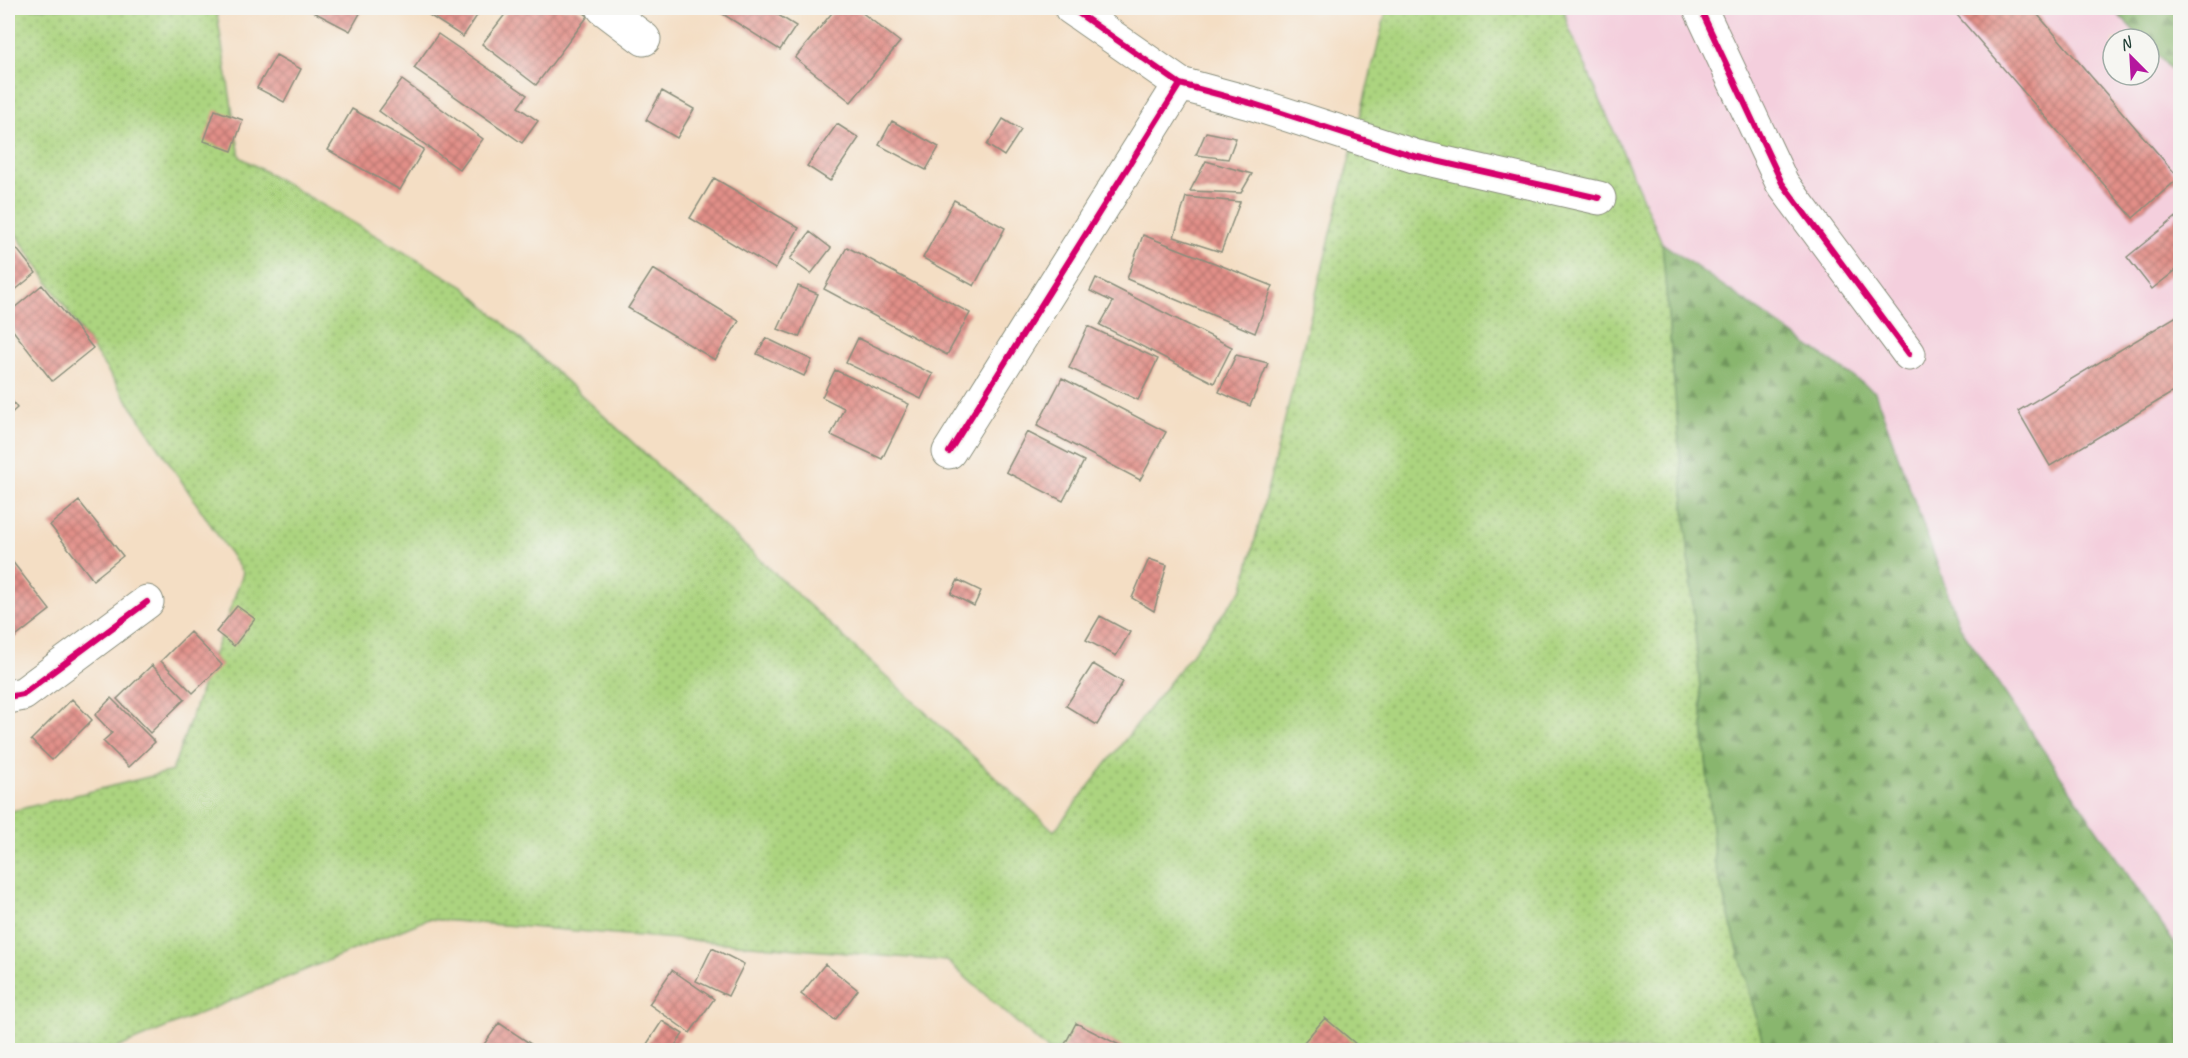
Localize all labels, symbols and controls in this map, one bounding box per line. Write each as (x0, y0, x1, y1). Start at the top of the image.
north arrow (2101, 27, 2161, 87)
text: N (2117, 32, 2137, 55)

